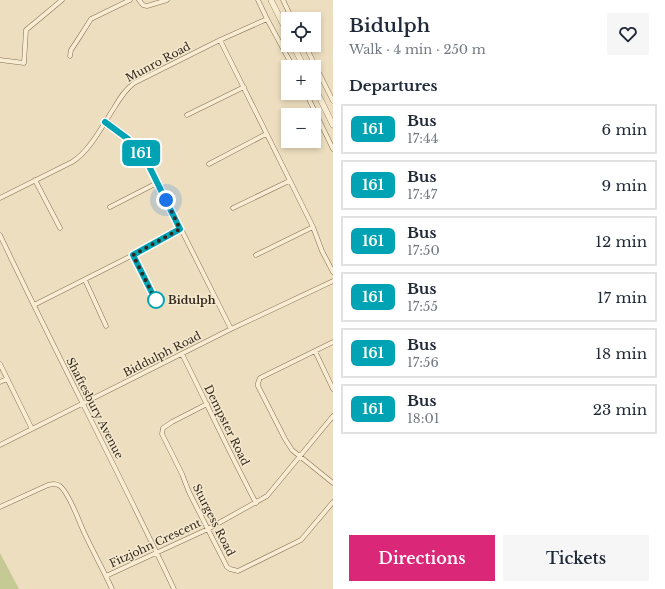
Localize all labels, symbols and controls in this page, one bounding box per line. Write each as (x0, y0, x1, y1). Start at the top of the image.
map controls (281, 12, 321, 148)
button: locate (281, 12, 321, 52)
button: heart (607, 13, 649, 55)
text: Bidulph (349, 14, 430, 37)
street label: Munro Road (123, 39, 193, 85)
text: Walk · 4 min · 250 m (349, 41, 486, 58)
button: + (281, 60, 321, 100)
text: Departures (349, 76, 438, 95)
button: − (281, 108, 321, 148)
text: Bus (407, 111, 437, 130)
text: 161 (362, 120, 384, 138)
text: 6 min (602, 120, 647, 139)
text: 17:44 (407, 130, 438, 147)
line badge: 161 (118, 140, 164, 166)
text: 161 (130, 144, 152, 162)
text: Bus (407, 167, 437, 186)
text: 161 (362, 176, 384, 194)
text: 9 min (602, 176, 647, 195)
text: 17:47 (407, 186, 437, 203)
your location (156, 190, 176, 210)
text: Bus (407, 223, 437, 242)
text: 161 (362, 232, 384, 250)
text: 12 min (595, 232, 647, 251)
text: 17:50 (407, 242, 440, 259)
text: Bus (407, 279, 437, 298)
text: 161 (362, 288, 384, 306)
text: 17 min (597, 288, 647, 307)
marker: Bidulph (147, 291, 165, 309)
place label: Bidulph (168, 293, 216, 307)
text: 17:55 (407, 298, 438, 315)
street label: Biddulph Road (121, 328, 204, 380)
text: Bus (407, 335, 437, 354)
text: 161 (362, 344, 384, 362)
text: 18 min (595, 344, 647, 363)
text: 17:56 (407, 354, 439, 371)
street label: Shaftesbury Avenue (63, 355, 127, 461)
street label: Dempster Road (201, 382, 253, 468)
text: Bus (407, 391, 437, 410)
text: 161 (362, 400, 384, 418)
text: 23 min (593, 400, 647, 419)
text: 18:01 (407, 410, 439, 427)
street label: Sturgess Road (190, 482, 238, 559)
street label: Fitzjohn Crescent (107, 515, 204, 570)
button: Directions (349, 535, 495, 581)
button: Tickets (503, 535, 649, 581)

